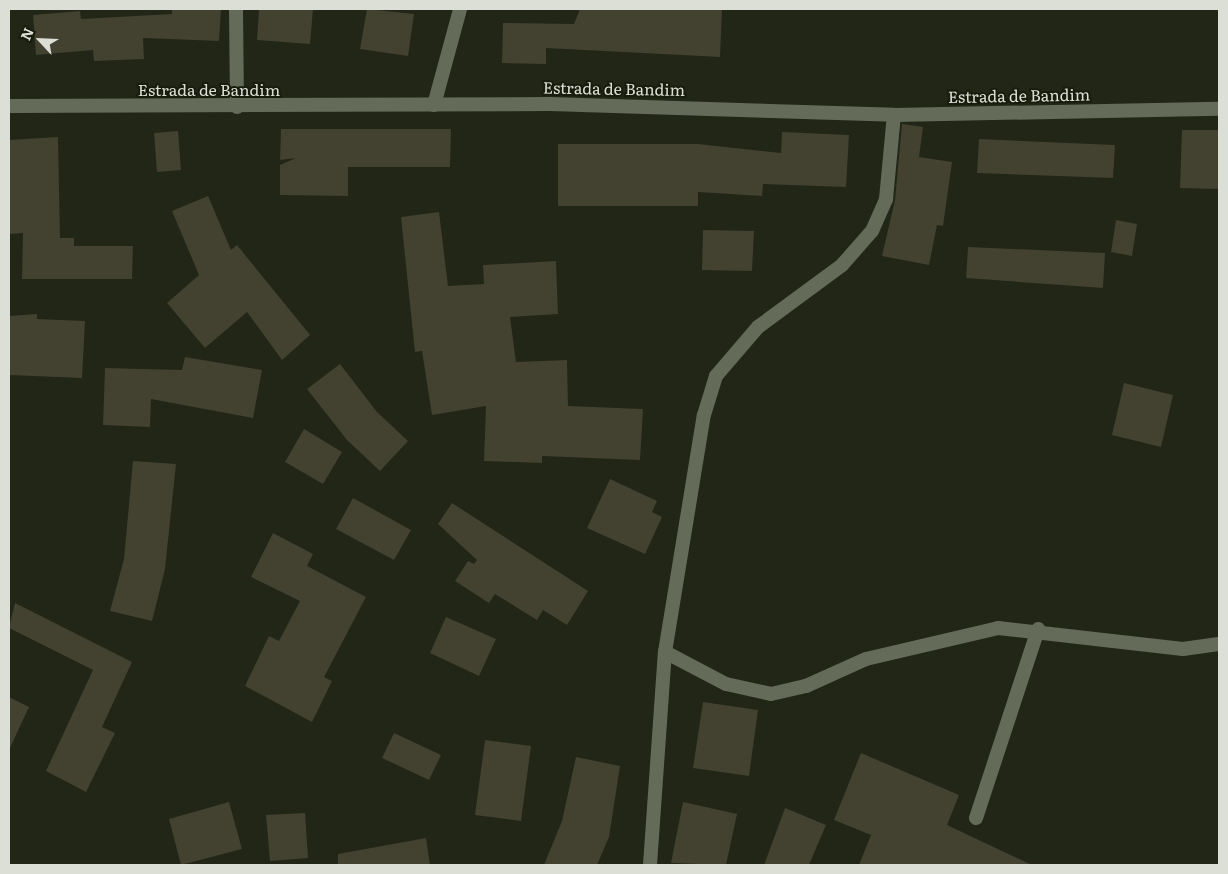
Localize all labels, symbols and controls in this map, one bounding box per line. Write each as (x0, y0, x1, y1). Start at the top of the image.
north arrow (15, 15, 65, 65)
text: N (15, 24, 38, 43)
street label: Estrada de Bandim (543, 77, 685, 99)
street label: Estrada de Bandim (138, 79, 280, 99)
street label: Estrada de Bandim (948, 84, 1090, 106)

